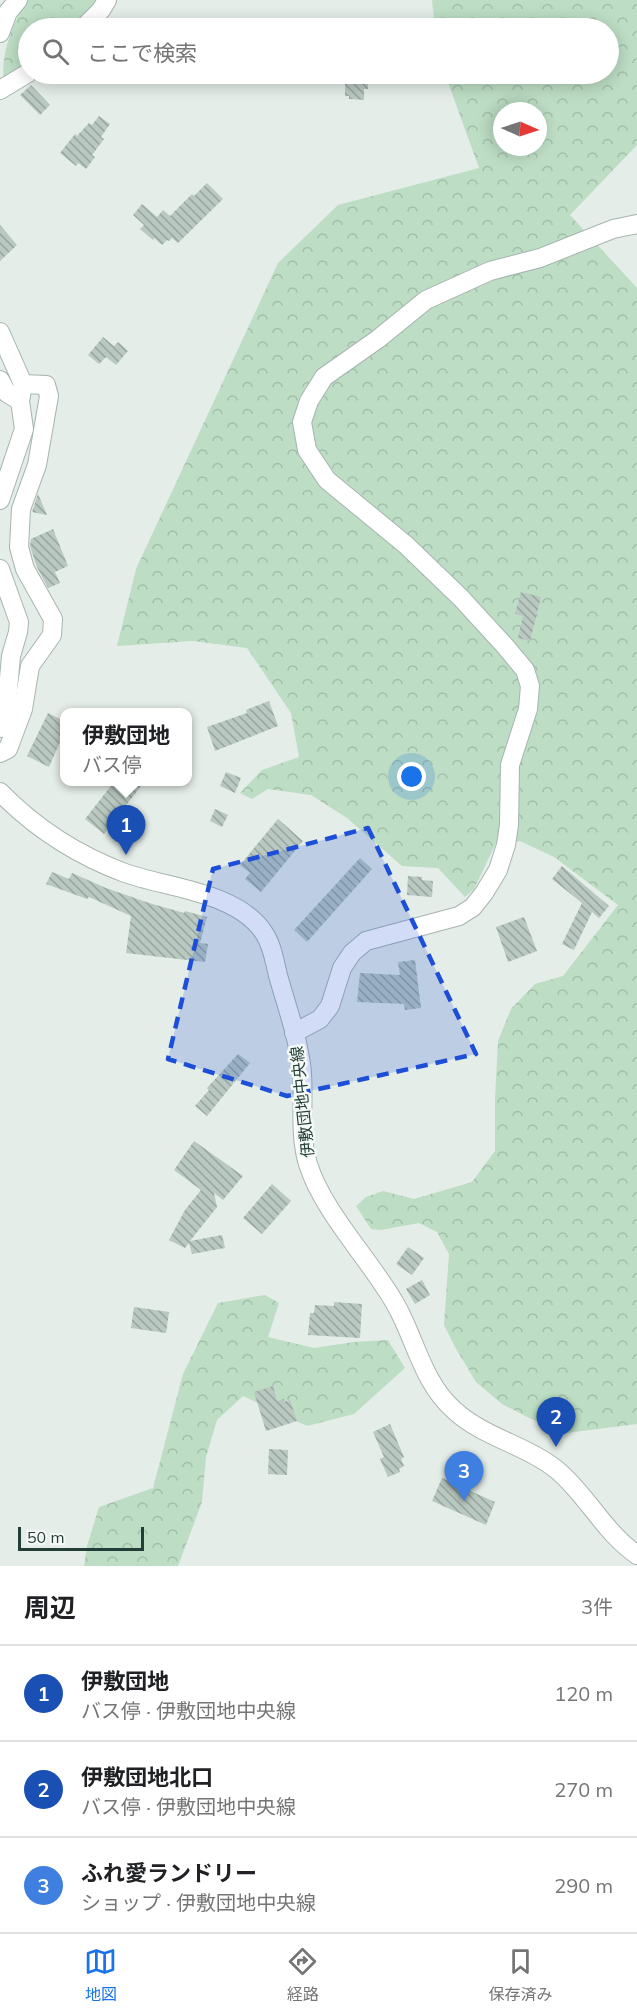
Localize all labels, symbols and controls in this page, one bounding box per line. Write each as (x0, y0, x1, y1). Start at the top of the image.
search box (18, 18, 619, 84)
icon: search (39, 35, 72, 68)
text: ここで検索 (87, 39, 197, 67)
north arrow (493, 102, 547, 156)
popup (60, 708, 192, 786)
text: 伊敷団地 (82, 721, 170, 749)
text: バス停 (82, 752, 142, 777)
your location (397, 762, 426, 791)
pin: 1 (106, 806, 146, 855)
street label: 伊敷団地中央線 (286, 1045, 318, 1159)
pin: 2 (536, 1398, 576, 1447)
pin: 3 (444, 1452, 484, 1501)
scale bar (18, 1524, 144, 1552)
text: 50 m (27, 1527, 64, 1547)
text: 周辺 (24, 1591, 76, 1624)
text: 3件 (581, 1594, 613, 1619)
text: 伊敷団地 (81, 1667, 169, 1695)
text: 1 (38, 1681, 50, 1706)
text: 120 m (554, 1681, 613, 1706)
text: バス停 · 伊敷団地中央線 (81, 1698, 296, 1723)
text: 伊敷団地北口 (81, 1763, 213, 1791)
text: 2 (38, 1777, 50, 1802)
text: 270 m (554, 1777, 613, 1802)
text: バス停 · 伊敷団地中央線 (81, 1794, 296, 1819)
text: ふれ愛ランドリー (81, 1859, 257, 1887)
text: 3 (38, 1873, 50, 1898)
text: 290 m (554, 1873, 613, 1898)
text: ショップ · 伊敷団地中央線 (81, 1890, 316, 1915)
tab: 地図 (84, 1945, 117, 2005)
tab: 経路 (286, 1945, 319, 2005)
tab: 保存済み (488, 1945, 552, 2005)

